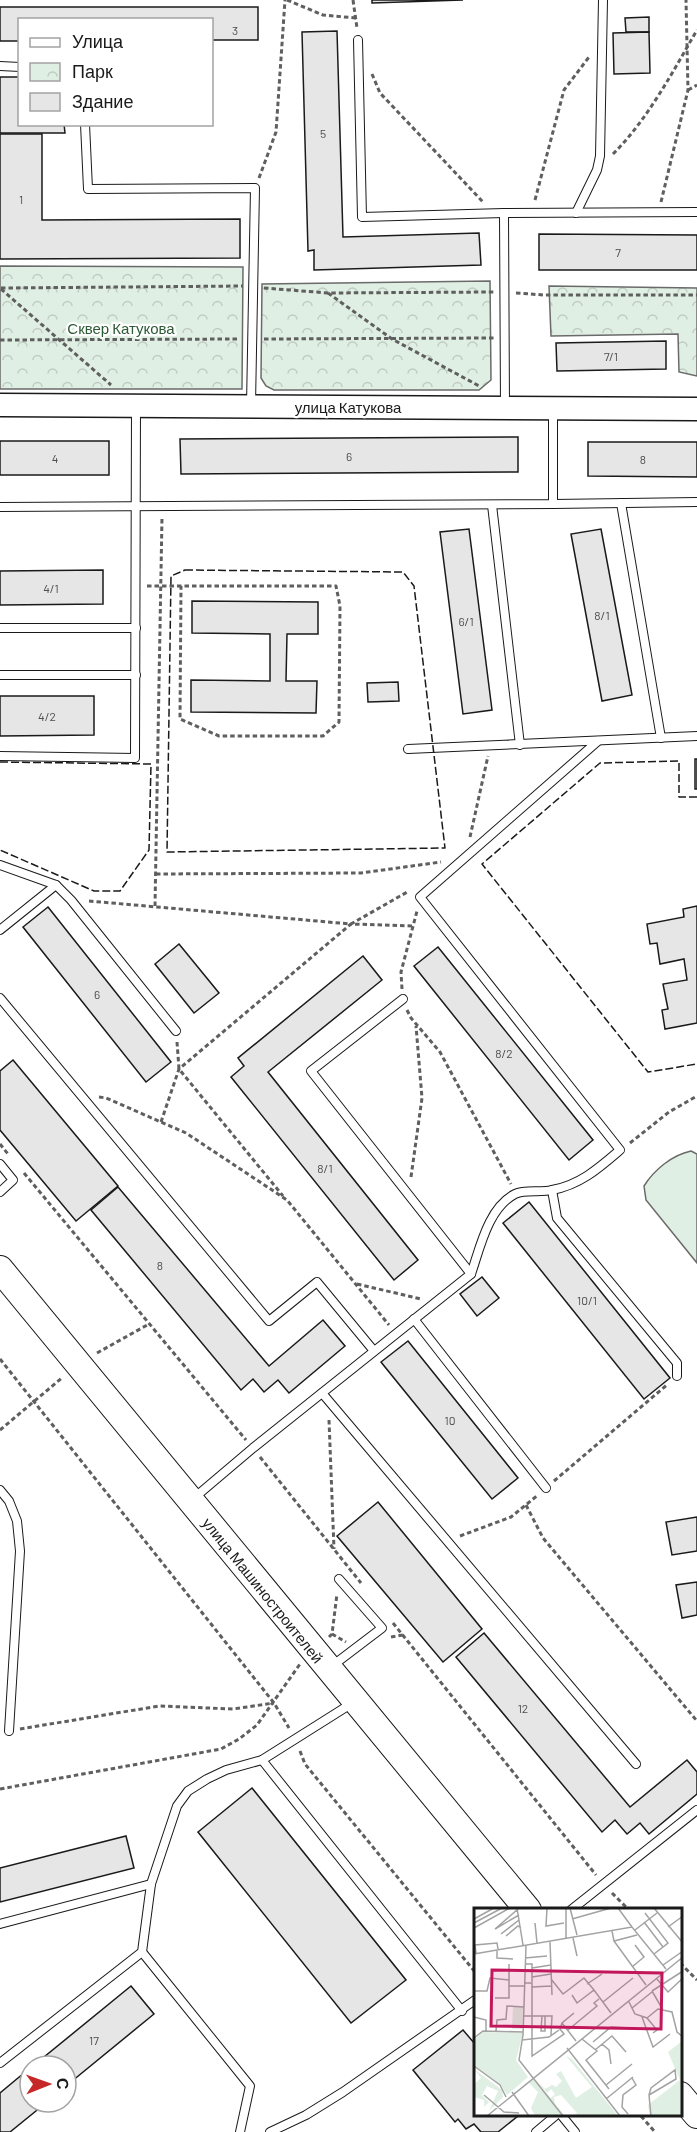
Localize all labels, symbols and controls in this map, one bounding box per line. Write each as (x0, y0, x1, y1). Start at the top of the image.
legend (18, 18, 213, 126)
house number: 3 (232, 23, 238, 37)
text: Улица (72, 30, 124, 52)
text: Парк (72, 60, 113, 82)
text: Здание (72, 90, 133, 112)
house number: 5 (320, 126, 326, 140)
house number: 1 (19, 192, 23, 206)
house number: 7 (615, 245, 621, 259)
park label: Сквер Катукова (67, 319, 175, 337)
house number: 7/1 (604, 349, 618, 363)
street label: улица Катукова (295, 398, 402, 416)
house number: 6 (346, 449, 352, 463)
house number: 4 (52, 451, 58, 465)
house number: 8 (640, 452, 646, 466)
house number: 4/1 (43, 581, 59, 595)
house number: 8/1 (594, 608, 610, 622)
house number: 6/1 (458, 614, 474, 628)
house number: 4/2 (38, 709, 56, 723)
house number: 6 (94, 987, 100, 1001)
house number: 8/2 (495, 1046, 513, 1060)
house number: 8/1 (317, 1161, 333, 1175)
house number: 8 (157, 1258, 163, 1272)
house number: 10/1 (577, 1293, 597, 1307)
house number: 10 (445, 1413, 455, 1427)
street label: улица Машиностроителей (199, 1514, 327, 1666)
house number: 12 (518, 1701, 528, 1715)
inset map (474, 1908, 682, 2117)
house number: 17 (89, 2033, 99, 2047)
north arrow (18, 2054, 78, 2114)
text: С (54, 2078, 73, 2090)

